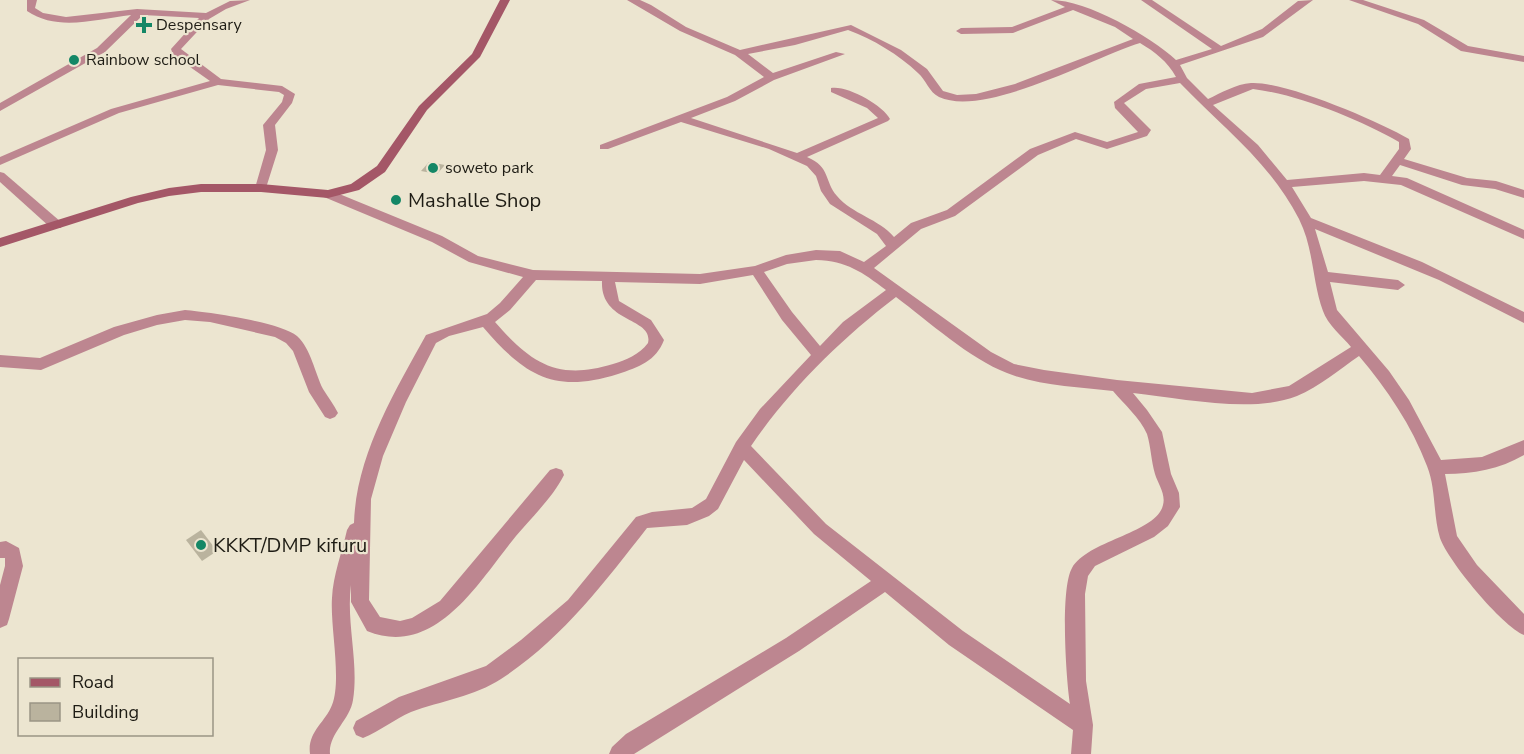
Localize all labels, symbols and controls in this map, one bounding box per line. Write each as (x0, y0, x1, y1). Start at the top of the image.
place label: Despensary (156, 14, 242, 36)
marker: Despensary (137, 18, 151, 32)
place label: Rainbow school (86, 49, 201, 71)
marker: Rainbow school (67, 53, 81, 67)
place label: soweto park (445, 157, 534, 179)
marker: soweto park (426, 161, 440, 175)
place label: Mashalle Shop (408, 187, 541, 214)
marker: Mashalle Shop (389, 193, 403, 207)
place label: KKKT/DMP kifuru (213, 532, 367, 559)
marker: KKKT/DMP kifuru (194, 538, 208, 552)
legend (18, 658, 213, 736)
text: Road (72, 670, 114, 694)
text: Building (72, 700, 139, 724)

